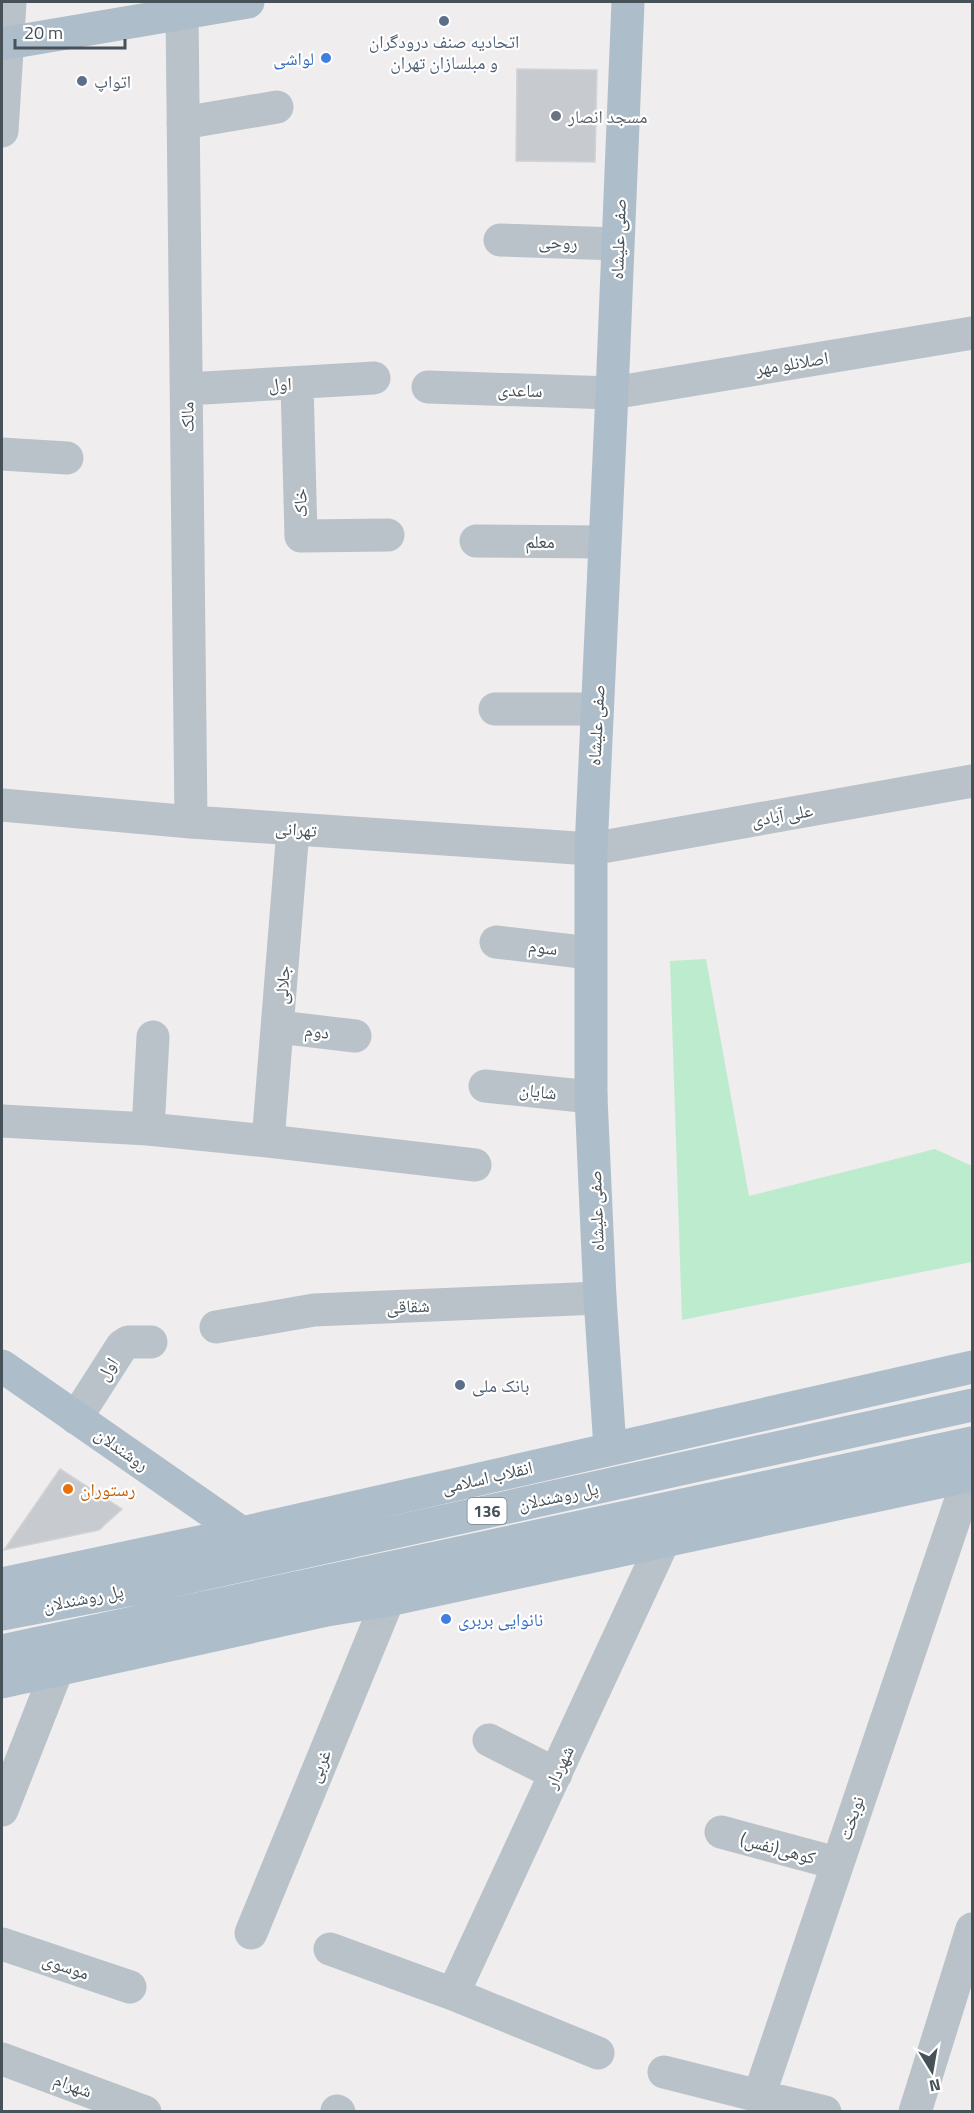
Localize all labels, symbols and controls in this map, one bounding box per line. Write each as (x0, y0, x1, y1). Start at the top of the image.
scale bar (15, 12, 124, 50)
marker: اتحادیه صنف درودگران و مبلسازان تهران (437, 14, 451, 28)
text: 20 m (24, 19, 63, 46)
place label: اتحادیه صنف درودگران و مبلسازان تهران (369, 28, 519, 76)
place label: لواشی (273, 45, 314, 72)
marker: لواشی (319, 51, 333, 65)
place label: اتواپ (94, 68, 131, 95)
marker: اتواپ (75, 74, 89, 88)
place label: مسجد انصار (567, 103, 647, 130)
marker: مسجد انصار (549, 109, 563, 123)
street label: صفی علیشاه (603, 198, 633, 280)
street label: روحی (538, 228, 578, 256)
street label: اصلانلو مهر (753, 344, 830, 382)
street label: اول (268, 370, 292, 398)
street label: ساعدی (497, 376, 543, 404)
street label: مالک (173, 401, 201, 433)
street label: خاک (286, 488, 314, 518)
street label: معلم (525, 528, 555, 555)
street label: صفی علیشاه (580, 684, 612, 766)
street label: علی آبادی (749, 796, 815, 834)
street label: تهرانی (274, 814, 318, 844)
street label: سوم (527, 932, 559, 962)
street label: جلالی (267, 965, 297, 1005)
street label: دوم (303, 1016, 331, 1046)
street label: شایان (518, 1076, 558, 1106)
street label: صفی علیشاه (581, 1170, 611, 1252)
street label: شقاقی (386, 1292, 430, 1320)
street label: اول (89, 1352, 125, 1386)
place label: بانک ملی (472, 1372, 529, 1399)
marker: بانک ملی (453, 1378, 467, 1392)
street label: روشندلان (89, 1420, 155, 1478)
street label: انقلاب اسلامی (439, 1453, 535, 1501)
street label: پل روشندلان (515, 1474, 601, 1518)
place label: رستوران (80, 1476, 136, 1503)
marker: رستوران (61, 1482, 75, 1496)
road number: 136 (468, 1498, 506, 1524)
street label: پل روشندلان (40, 1577, 126, 1619)
place label: نانوایی بربری (458, 1606, 543, 1633)
marker: نانوایی بربری (439, 1612, 453, 1626)
street label: شهردار (537, 1741, 581, 1794)
street label: غربی (300, 1745, 338, 1787)
street label: نوبخت (831, 1792, 871, 1844)
street label: کوهی(نفس) (737, 1825, 819, 1871)
street label: موسوی (39, 1945, 93, 1987)
north arrow (902, 2041, 962, 2101)
street label: شهرام (50, 2066, 96, 2104)
text: N (927, 2073, 943, 2099)

